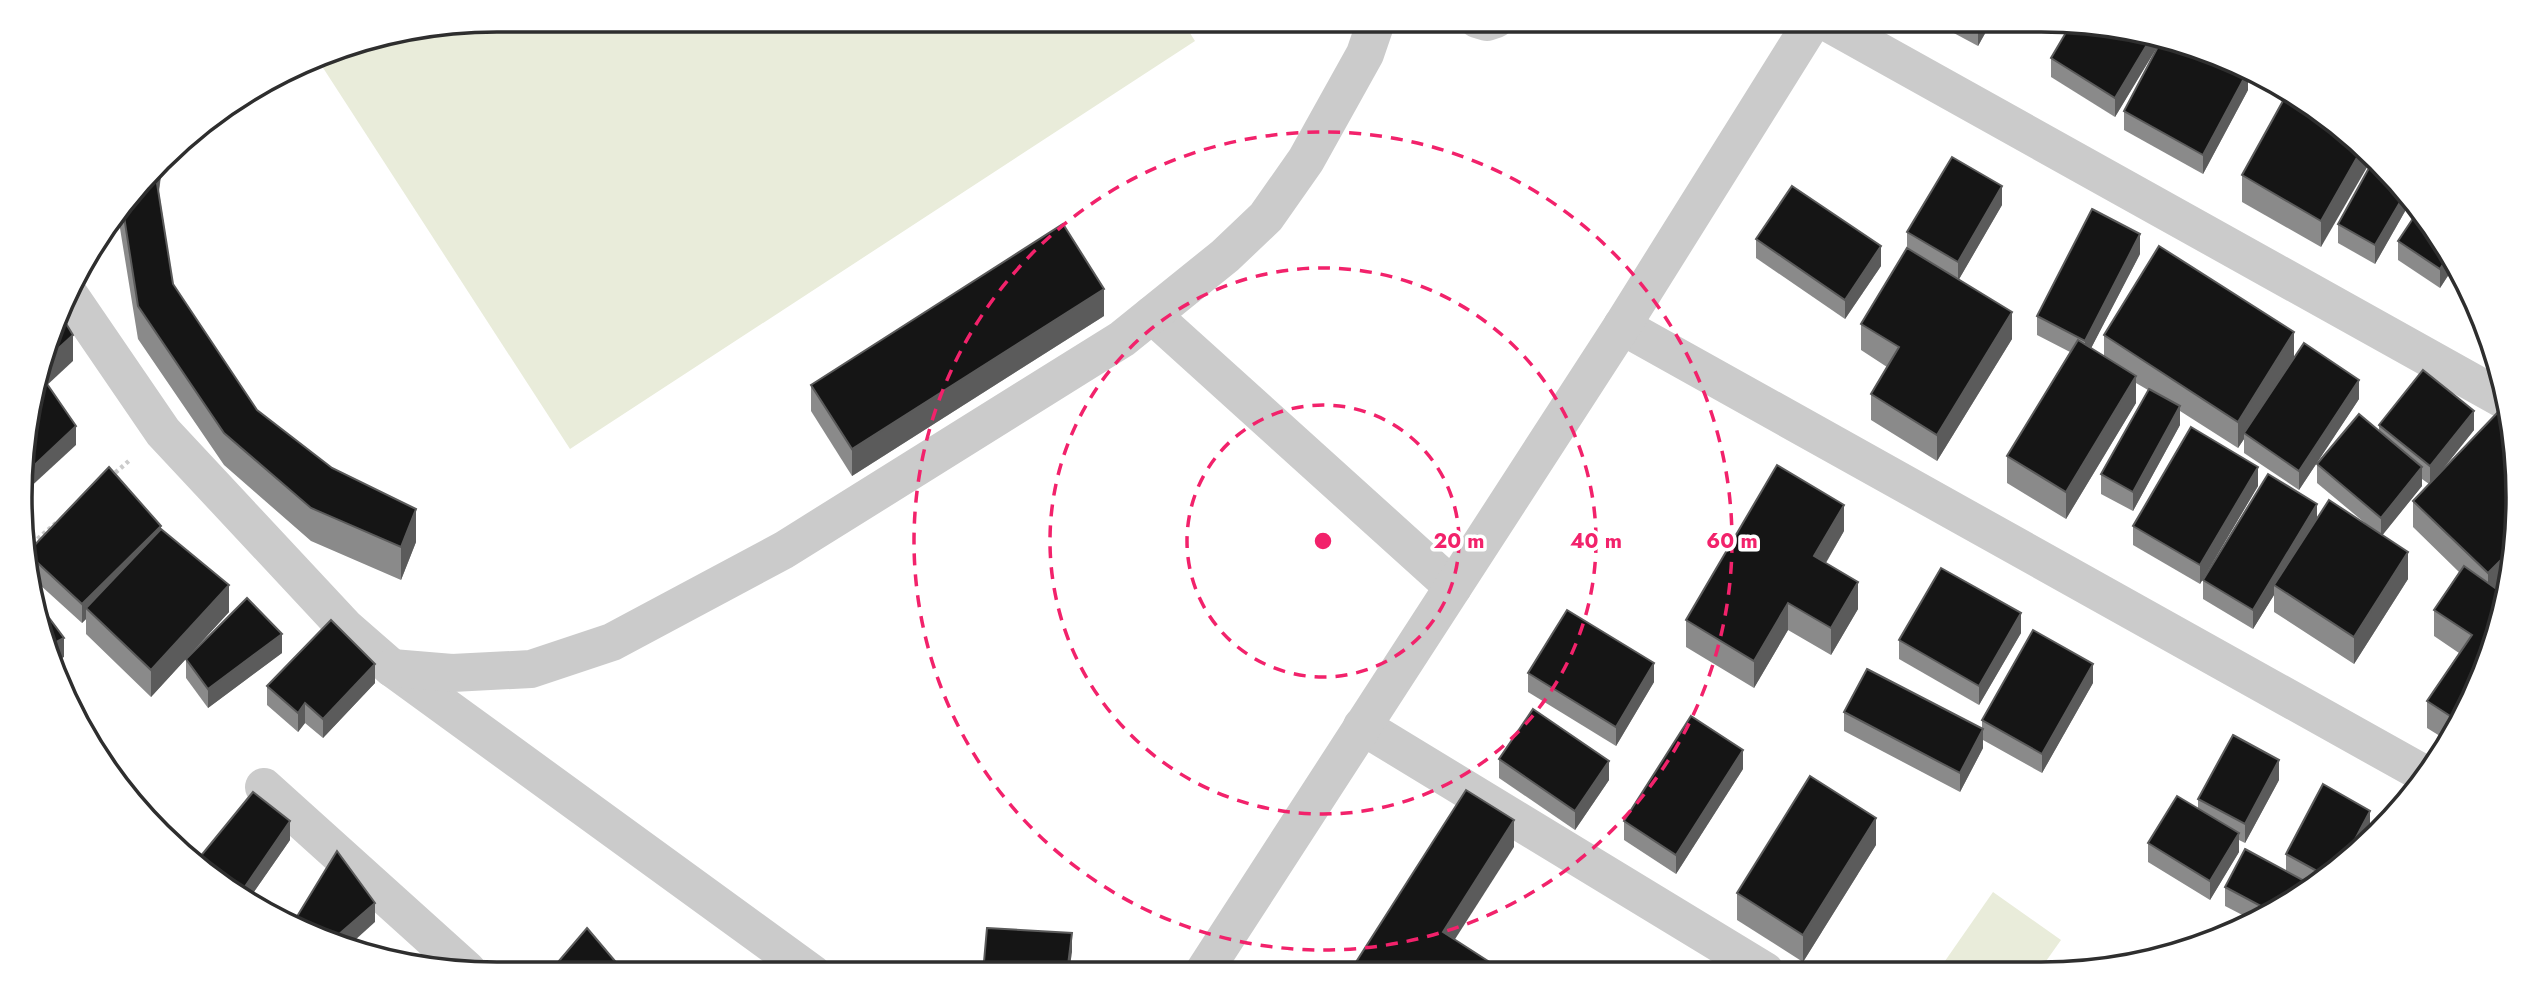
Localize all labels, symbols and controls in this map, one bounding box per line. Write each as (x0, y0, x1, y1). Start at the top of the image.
text: 20 m (1433, 526, 1485, 556)
text: 40 m (1570, 526, 1622, 556)
text: 60 m (1706, 526, 1758, 556)
centre of rings (1311, 529, 1335, 553)

